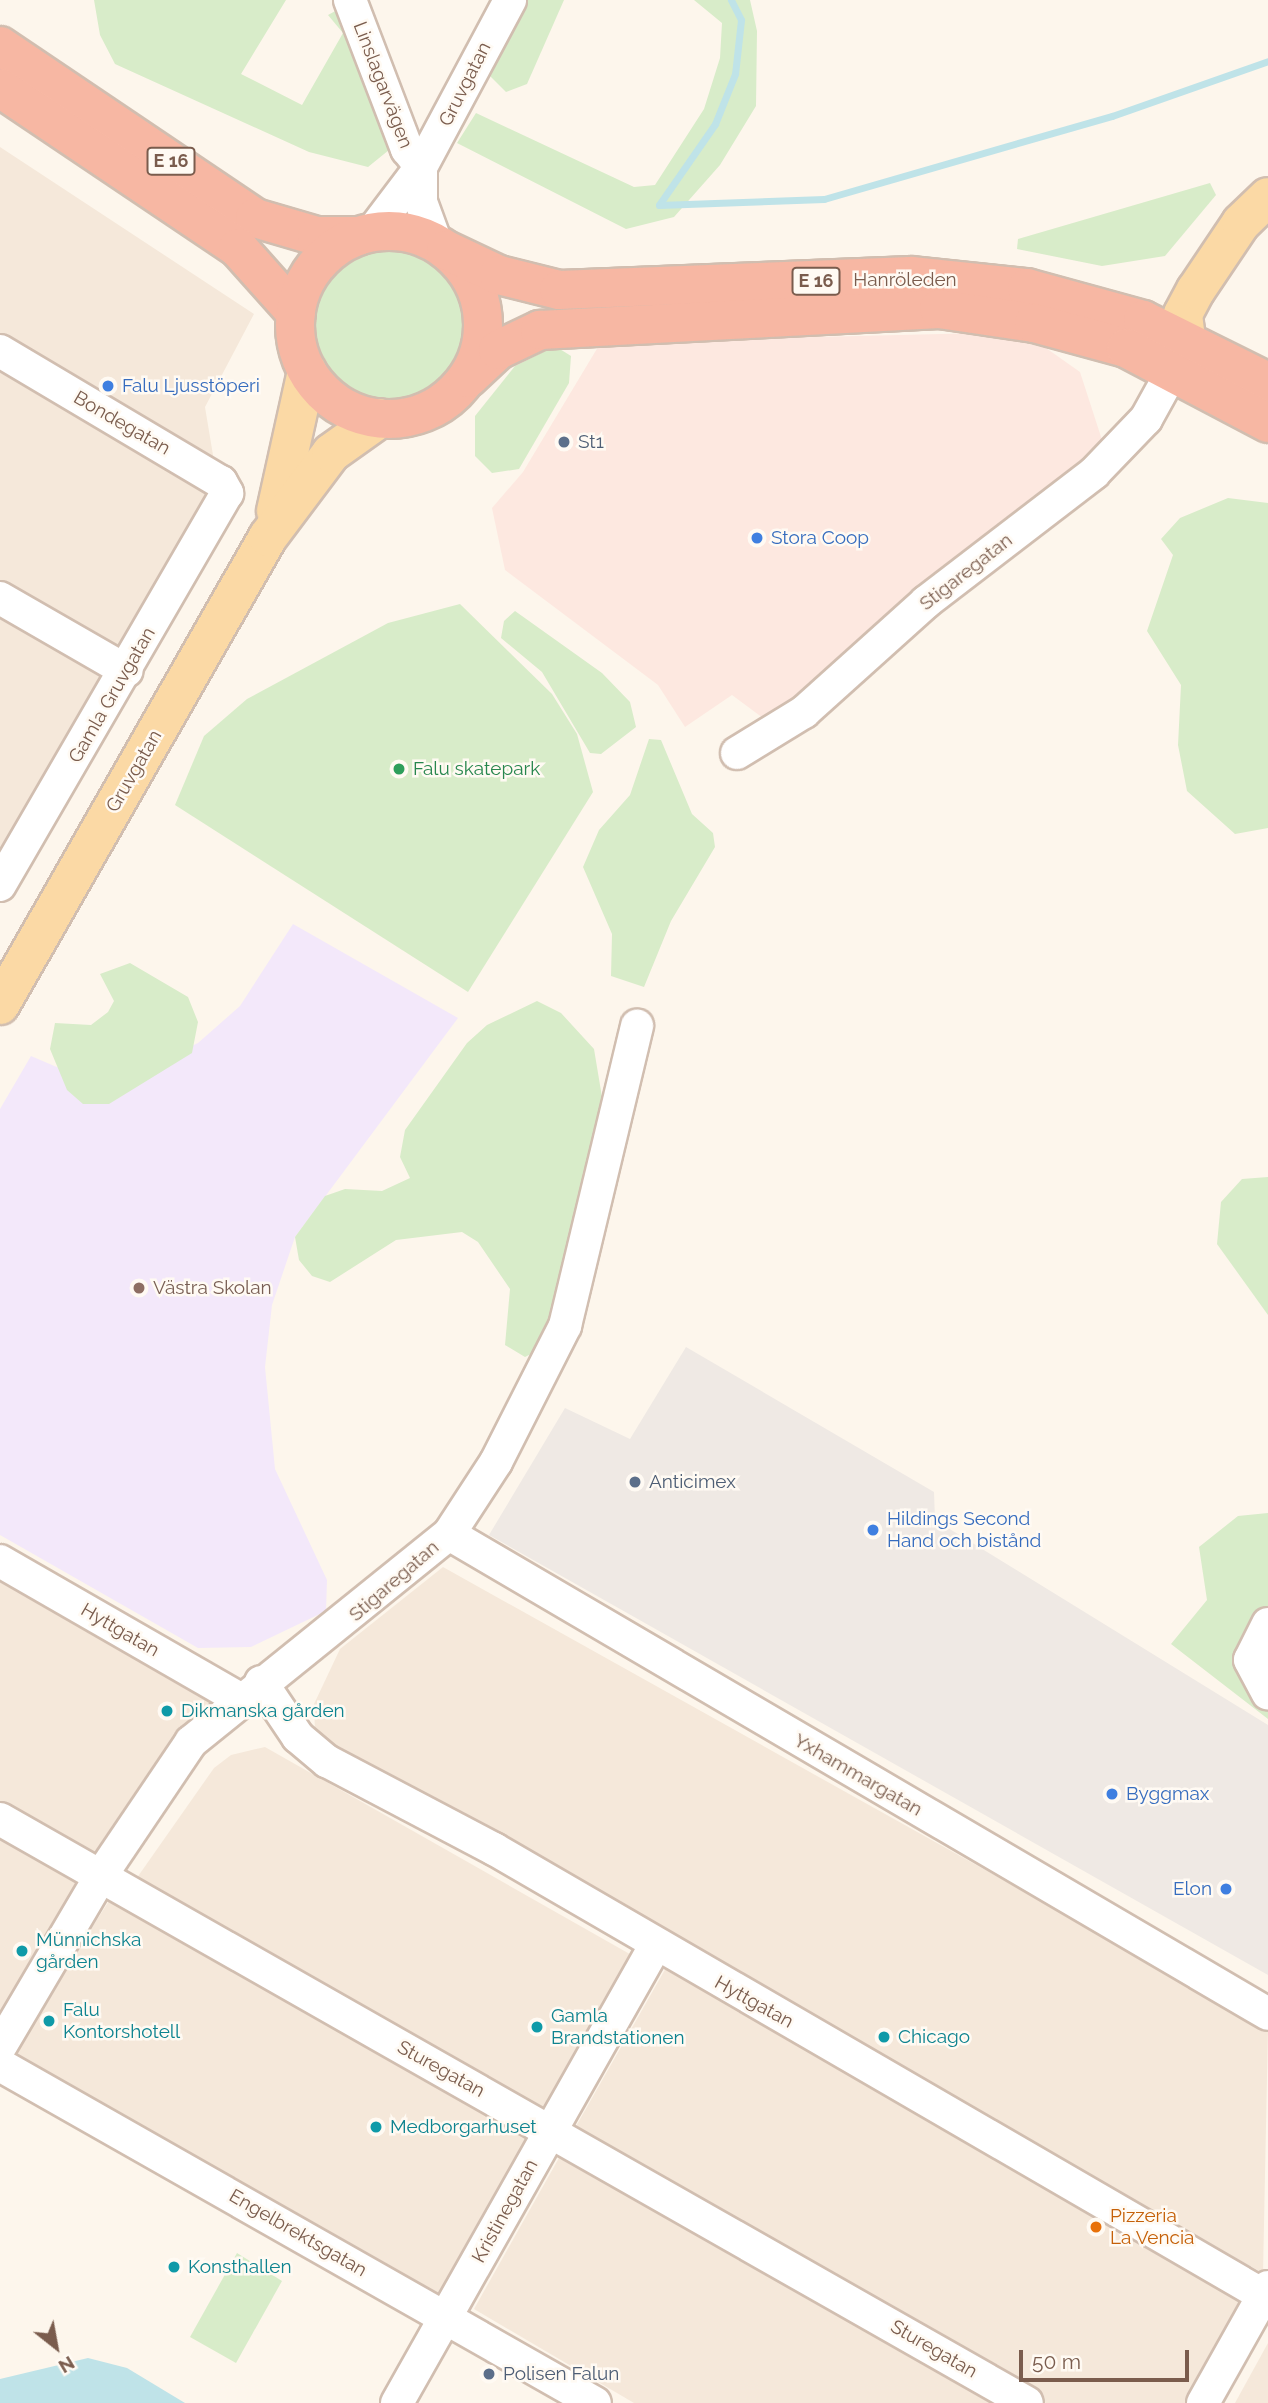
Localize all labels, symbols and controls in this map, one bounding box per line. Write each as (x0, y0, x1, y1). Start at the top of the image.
street label: Linslagarvägen (348, 18, 418, 152)
street label: Gruvgatan (434, 38, 496, 130)
road number: E 16 (146, 146, 196, 176)
road number: E 16 (792, 267, 840, 296)
street label: Hanröleden (853, 269, 957, 291)
place label: Falu Ljusstöperi (122, 375, 260, 397)
marker: Falu Ljusstöperi (100, 378, 116, 394)
street label: Bondegatan (70, 386, 174, 460)
place label: St1 (578, 431, 604, 453)
marker: St1 (556, 434, 572, 450)
place label: Stora Coop (771, 527, 869, 549)
street label: Stigaregatan (915, 529, 1017, 615)
marker: Stora Coop (749, 530, 765, 546)
street label: Gamla Gruvgatan (64, 623, 160, 767)
street label: Gruvgatan (101, 726, 167, 816)
place label: Falu skatepark (413, 758, 540, 780)
marker: Falu skatepark (391, 761, 407, 777)
place label: Västra Skolan (153, 1277, 272, 1299)
marker: Västra Skolan (131, 1280, 147, 1296)
place label: Anticimex (649, 1471, 736, 1493)
marker: Anticimex (627, 1474, 643, 1490)
place label: Hildings Second Hand och bistånd (887, 1508, 1041, 1552)
marker: Hildings Second Hand och bistånd (865, 1522, 881, 1538)
street label: Stigaregatan (345, 1536, 443, 1626)
street label: Hyttgatan (77, 1598, 163, 1662)
place label: Dikmanska gården (181, 1700, 345, 1722)
marker: Dikmanska gården (159, 1703, 175, 1719)
street label: Yxhammargatan (790, 1729, 926, 1821)
place label: Byggmax (1126, 1783, 1209, 1805)
marker: Byggmax (1104, 1786, 1120, 1802)
place label: Elon (1173, 1878, 1212, 1900)
marker: Elon (1218, 1881, 1234, 1897)
place label: Münnichska gården (36, 1929, 141, 1973)
marker: Münnichska gården (14, 1943, 30, 1959)
street label: Hyttgatan (711, 1971, 797, 2033)
place label: Falu Kontorshotell (63, 1999, 180, 2043)
place label: Gamla Brandstationen (551, 2005, 684, 2049)
marker: Falu Kontorshotell (41, 2013, 57, 2029)
marker: Gamla Brandstationen (529, 2019, 545, 2035)
place label: Chicago (898, 2026, 970, 2048)
marker: Chicago (876, 2029, 892, 2045)
street label: Sturegatan (393, 2036, 489, 2102)
place label: Medborgarhuset (390, 2116, 537, 2138)
marker: Medborgarhuset (368, 2119, 384, 2135)
street label: Kristinegatan (467, 2155, 543, 2267)
street label: Engelbrektsgatan (225, 2184, 371, 2282)
place label: Pizzeria La Vencia (1110, 2205, 1195, 2249)
marker: Pizzeria La Vencia (1088, 2219, 1104, 2235)
place label: Konsthallen (188, 2256, 292, 2278)
marker: Konsthallen (166, 2259, 182, 2275)
north arrow (21, 2312, 91, 2382)
street label: Sturegatan (887, 2315, 981, 2383)
scale bar (1023, 2336, 1193, 2380)
text: 50 m (1032, 2349, 1081, 2374)
text: N (55, 2352, 79, 2378)
place label: Polisen Falun (503, 2363, 619, 2385)
marker: Polisen Falun (481, 2366, 497, 2382)

